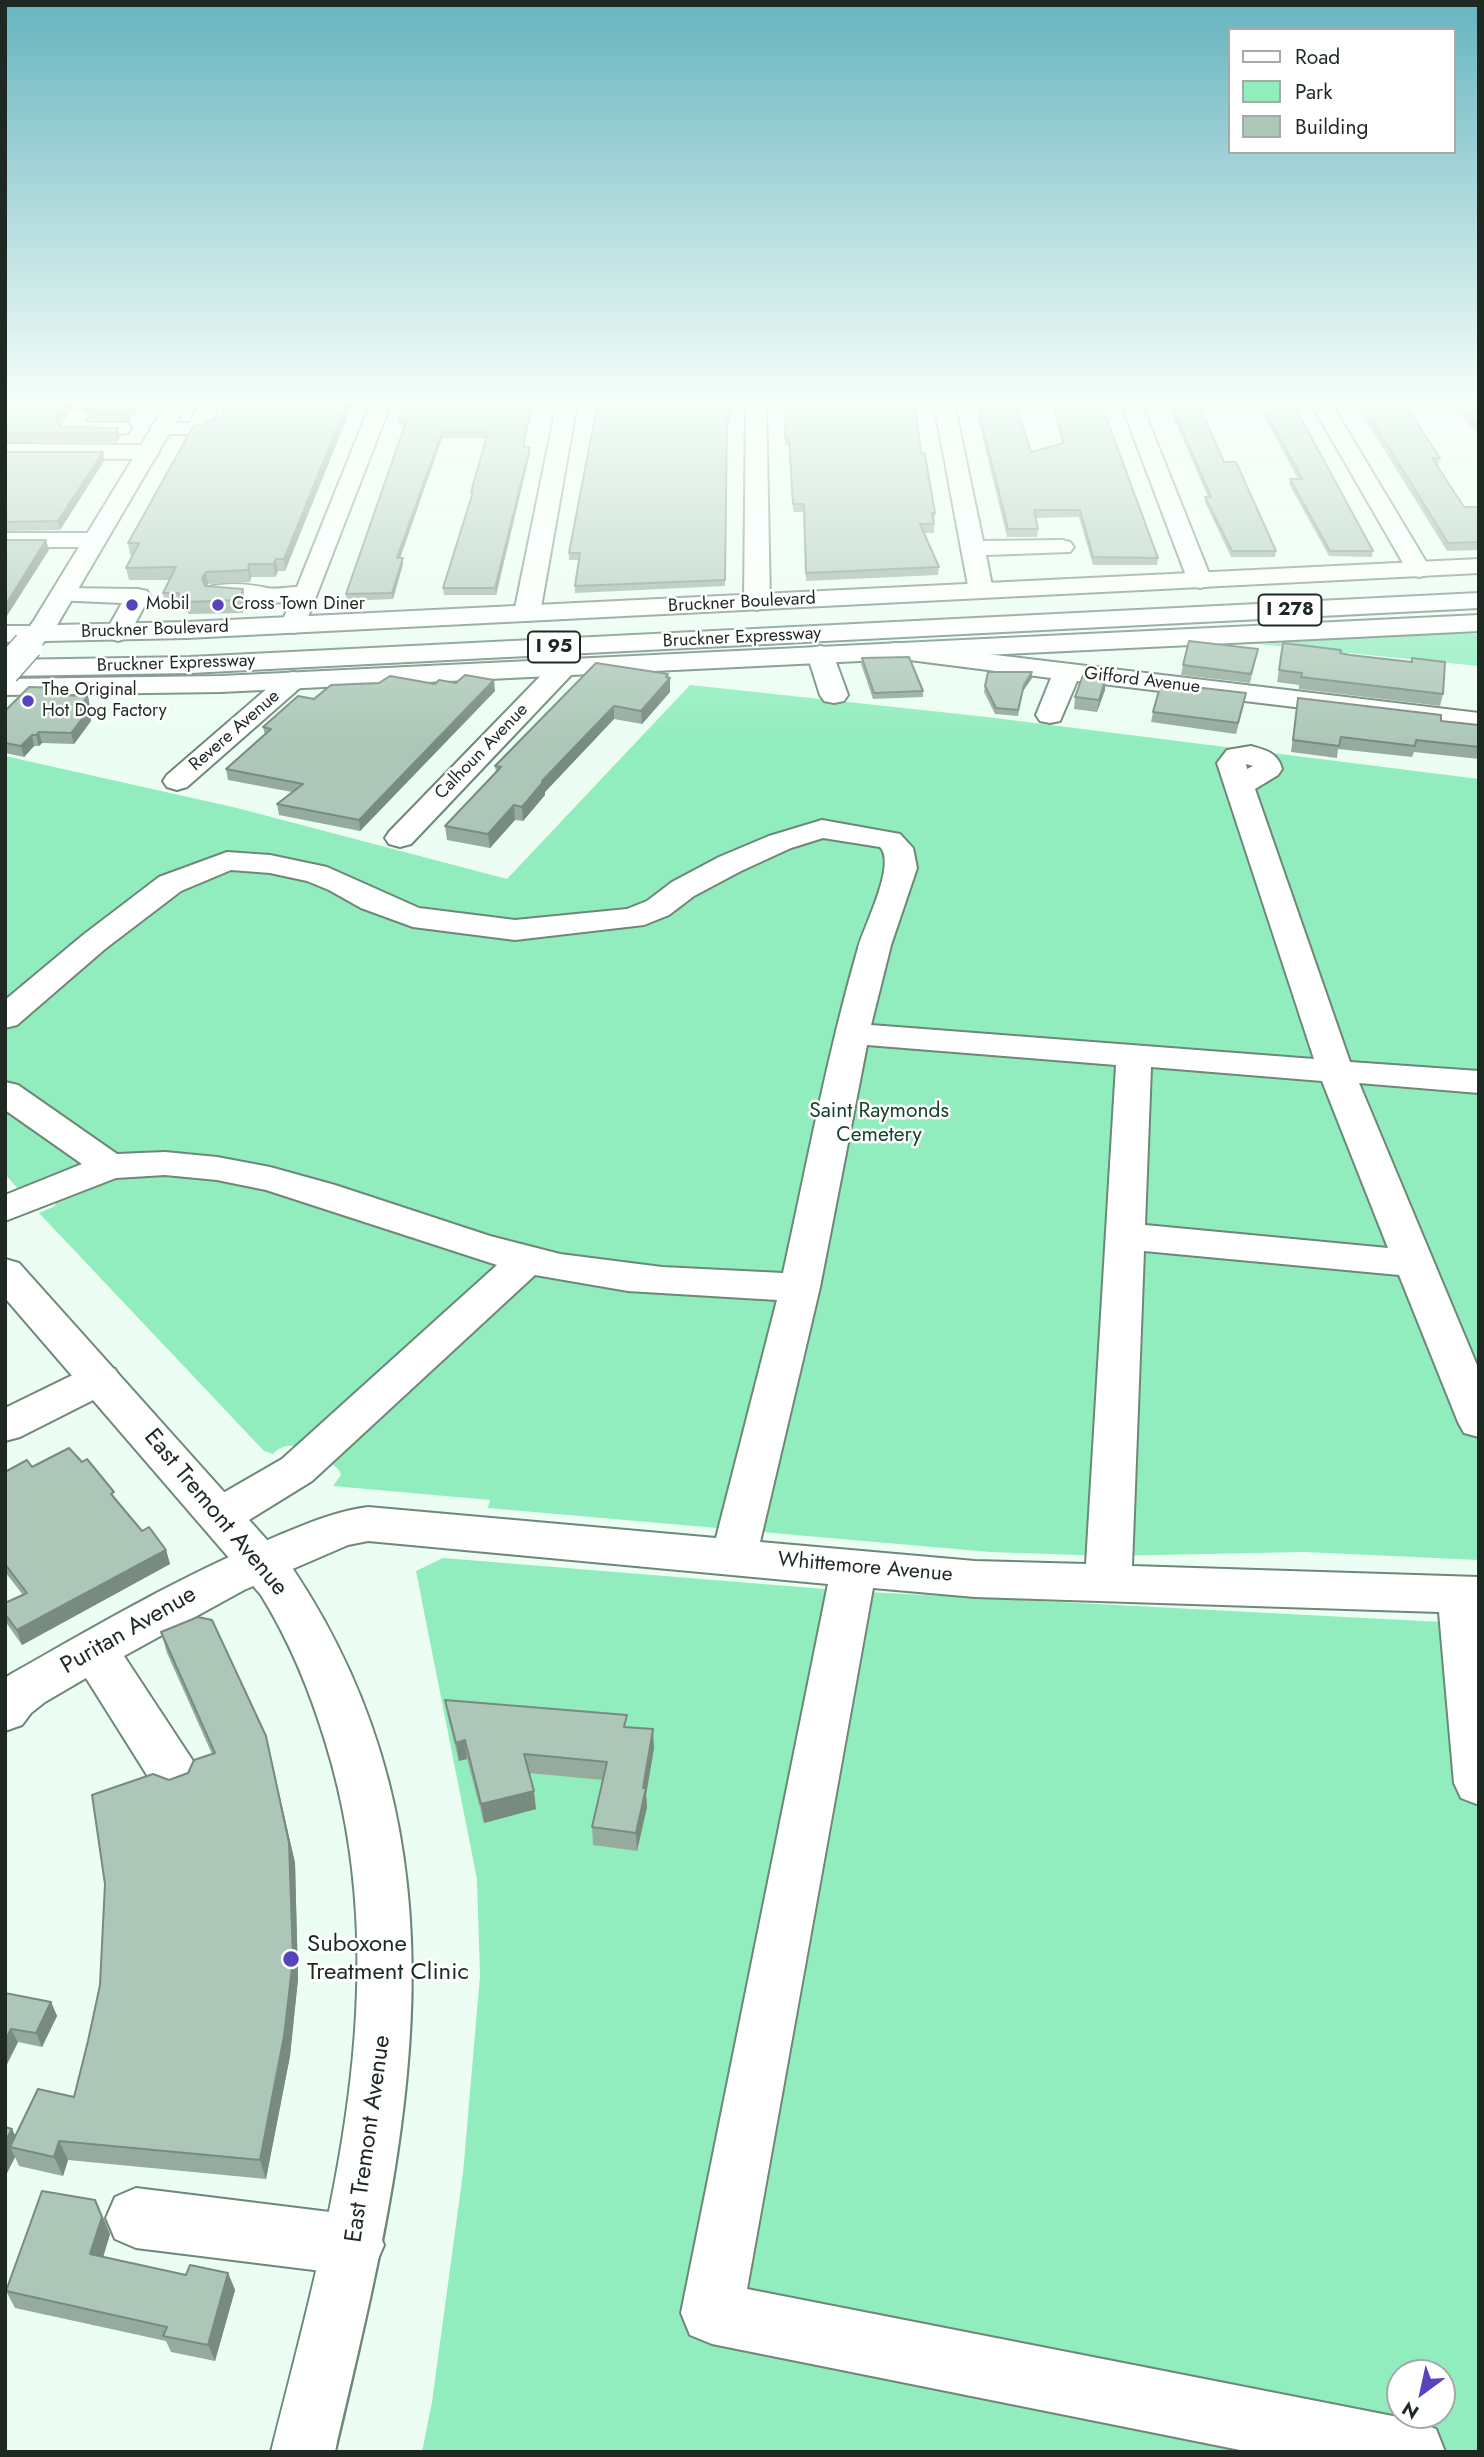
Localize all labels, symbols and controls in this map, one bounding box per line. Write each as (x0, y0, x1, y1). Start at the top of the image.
legend (1228, 28, 1456, 154)
text: Road (1295, 42, 1340, 72)
text: Park (1295, 77, 1332, 107)
text: Building (1295, 112, 1368, 142)
street label: Bruckner Boulevard (668, 588, 816, 618)
place label: Mobil (146, 594, 189, 616)
place label: Cross Town Diner (232, 594, 365, 616)
road number: I 278 (1258, 594, 1322, 625)
marker: Mobil (124, 597, 140, 613)
marker: Cross Town Diner (210, 597, 226, 613)
street label: Bruckner Boulevard (81, 617, 229, 643)
street label: Bruckner Expressway (662, 623, 822, 653)
road number: I 95 (528, 632, 580, 662)
street label: Bruckner Expressway (96, 650, 256, 678)
street label: Gifford Avenue (1083, 663, 1201, 699)
place label: The Original Hot Dog Factory (42, 680, 167, 722)
street label: Revere Avenue (185, 686, 285, 776)
marker: The Original Hot Dog Factory (20, 693, 36, 709)
street label: Calhoun Avenue (431, 700, 533, 804)
park label: Saint Raymonds Cemetery (809, 1099, 949, 1149)
street label: East Tremont Avenue (137, 1424, 293, 1602)
street label: Whittemore Avenue (777, 1548, 953, 1588)
street label: Puritan Avenue (56, 1581, 202, 1681)
place label: Suboxone Treatment Clinic (307, 1931, 469, 1987)
marker: Suboxone Treatment Clinic (281, 1949, 301, 1969)
street label: East Tremont Avenue (340, 2034, 398, 2244)
north arrow (1386, 2359, 1456, 2429)
text: N (1397, 2395, 1424, 2426)

